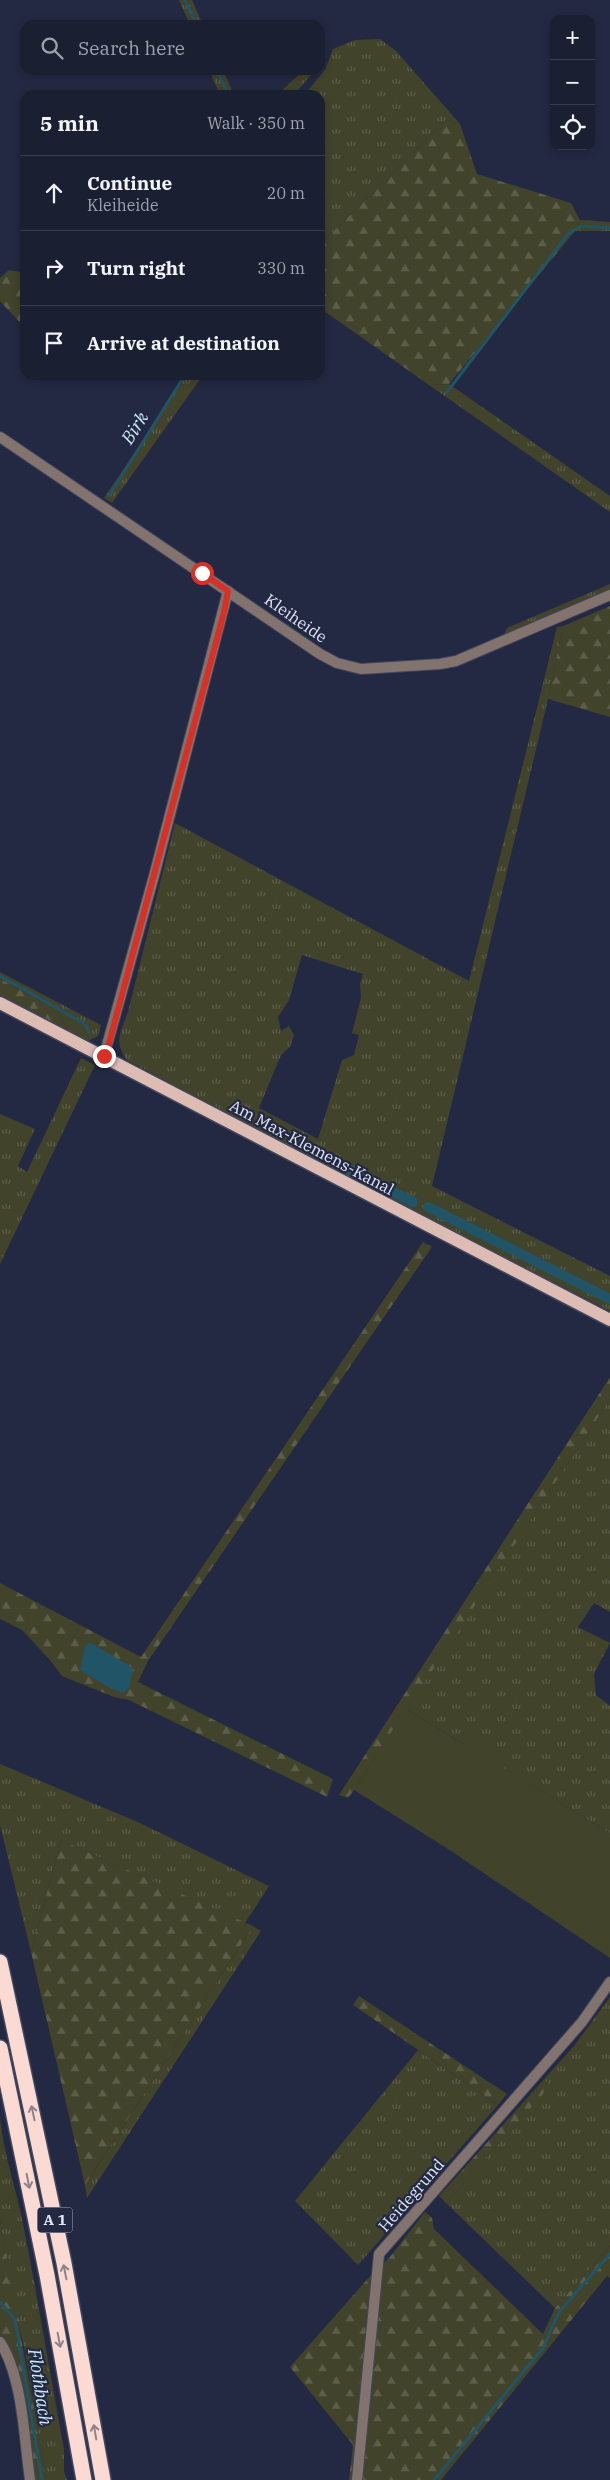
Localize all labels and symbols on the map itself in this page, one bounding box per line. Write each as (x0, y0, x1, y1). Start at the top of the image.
water label: Birk (115, 407, 154, 449)
route start (191, 562, 214, 585)
street label: Kleiheide (261, 589, 331, 647)
route end (93, 1045, 116, 1068)
street label: Am Max-Klemens-Kanal (226, 1095, 398, 1199)
one-way arrow (28, 2105, 37, 2121)
street label: Heidegrund (374, 2154, 448, 2236)
one-way arrow (24, 2173, 33, 2189)
road number: A 1 (38, 2208, 72, 2232)
one-way arrow (60, 2264, 70, 2280)
one-way arrow (55, 2332, 65, 2348)
water label: Flothbach (23, 2346, 58, 2427)
one-way arrow (89, 2424, 99, 2440)

